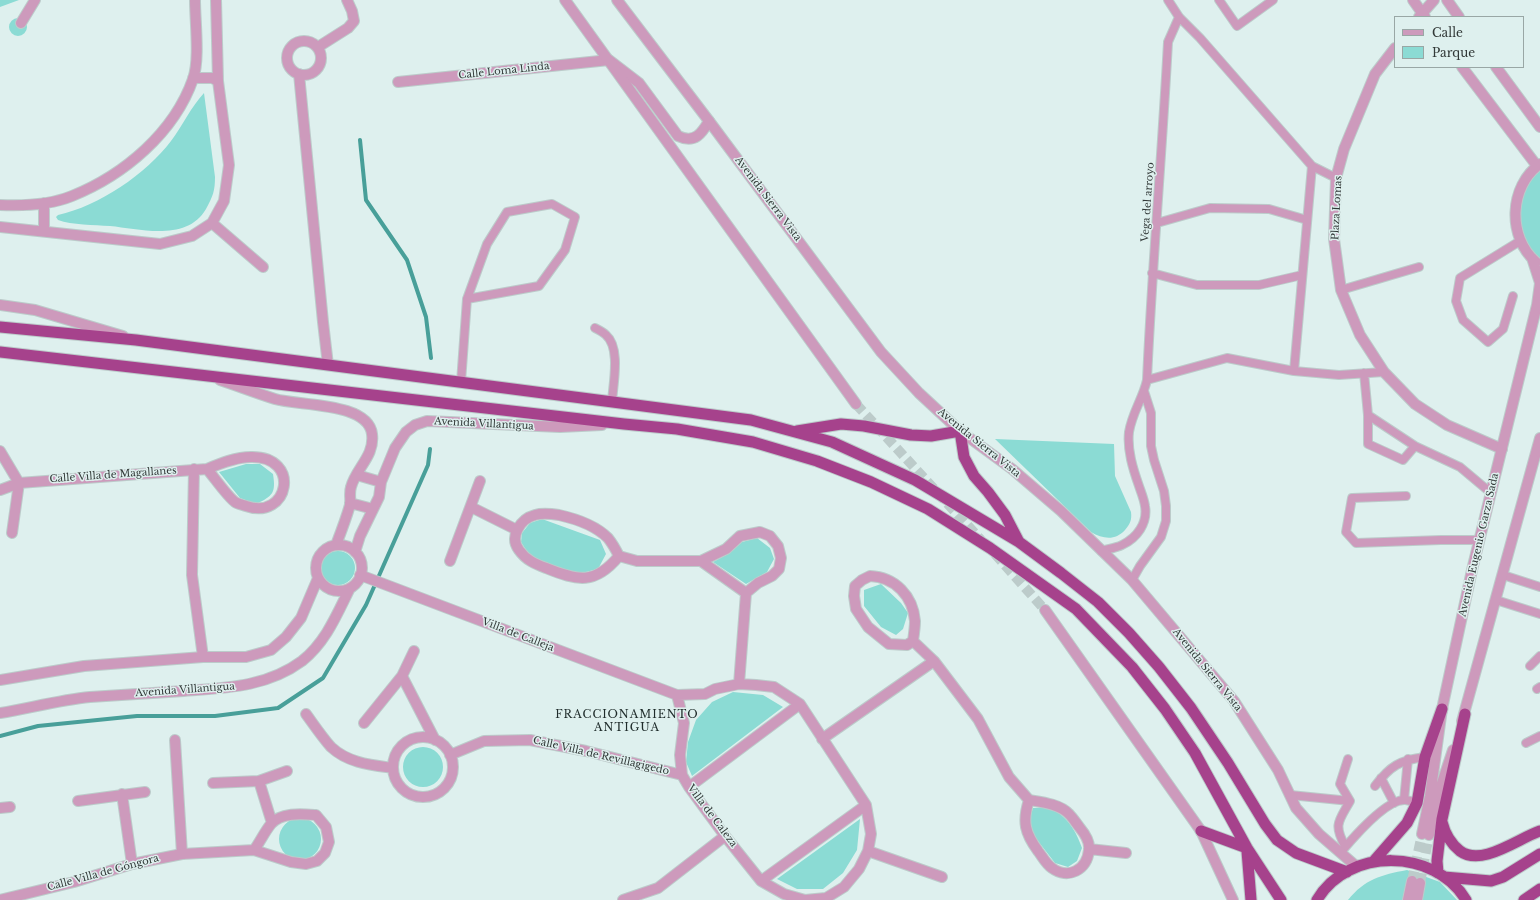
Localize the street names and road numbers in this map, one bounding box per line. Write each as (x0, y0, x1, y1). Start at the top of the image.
street label: Calle Loma Linda (458, 60, 550, 82)
street label: Avenida Sierra Vista (732, 154, 804, 244)
street label: Vega del arroyo (1139, 162, 1157, 242)
street label: Plaza Lomas (1329, 176, 1345, 240)
street label: Avenida Sierra Vista (935, 406, 1023, 480)
street label: Avenida Villantigua (434, 415, 534, 433)
street label: Calle Villa de Magallanes (49, 465, 177, 485)
street label: Avenida Eugenio Garza Sada (1457, 472, 1501, 618)
street label: Villa de Calleja (480, 616, 556, 654)
street label: Avenida Sierra Vista (1170, 626, 1244, 714)
street label: Avenida Villantigua (135, 681, 235, 699)
street label: Calle Villa de Revillagigedo (532, 734, 670, 778)
street label: Villa de Caleza (685, 782, 739, 850)
street label: Calle Villa de Góngora (46, 852, 160, 894)

